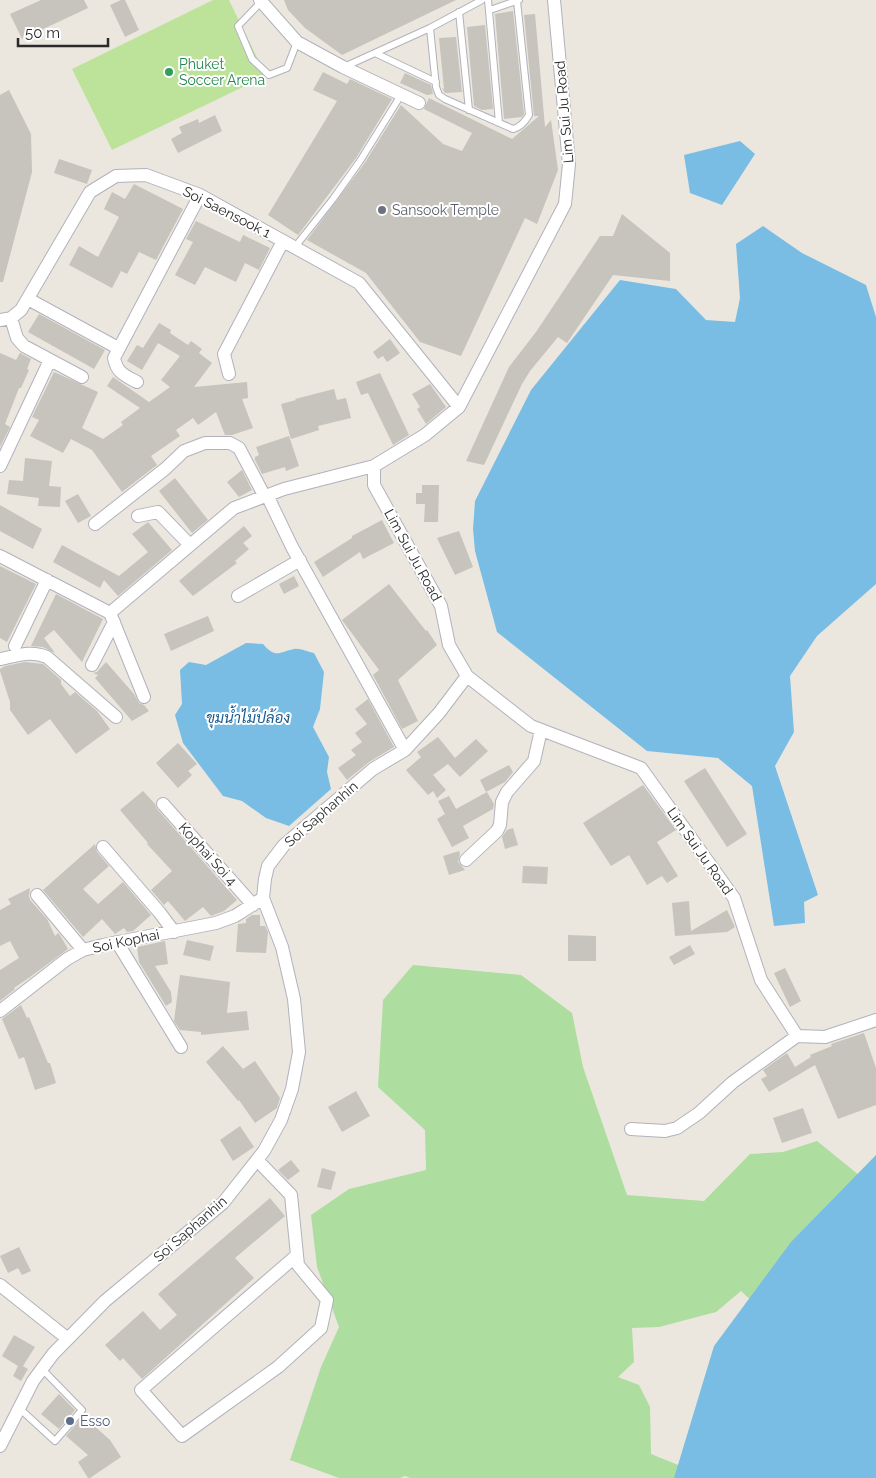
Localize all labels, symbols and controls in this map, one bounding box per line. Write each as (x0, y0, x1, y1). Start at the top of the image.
scale bar (18, 15, 108, 47)
text: 50 m (25, 24, 60, 42)
place label: Phuket Soccer Arena (179, 56, 265, 88)
street label: Lim Sui Ju Road (552, 60, 576, 164)
marker: Phuket Soccer Arena (163, 66, 175, 78)
street label: Soi Saensook 1 (180, 183, 274, 241)
place label: Sansook Temple (392, 202, 499, 218)
marker: Sansook Temple (376, 204, 388, 216)
street label: Lim Sui Ju Road (381, 506, 445, 604)
water label: ขุมน้ำไม้ปล้อง (206, 705, 290, 729)
street label: Soi Saphanhin (281, 778, 361, 850)
street label: Lim Sui Ju Road (664, 804, 736, 898)
street label: Kophai Soi 4 (176, 819, 241, 889)
street label: Soi Kophai (91, 926, 161, 956)
street label: Soi Saphanhin (150, 1193, 230, 1265)
place label: Esso (80, 1413, 110, 1429)
marker: Esso (64, 1415, 76, 1427)

